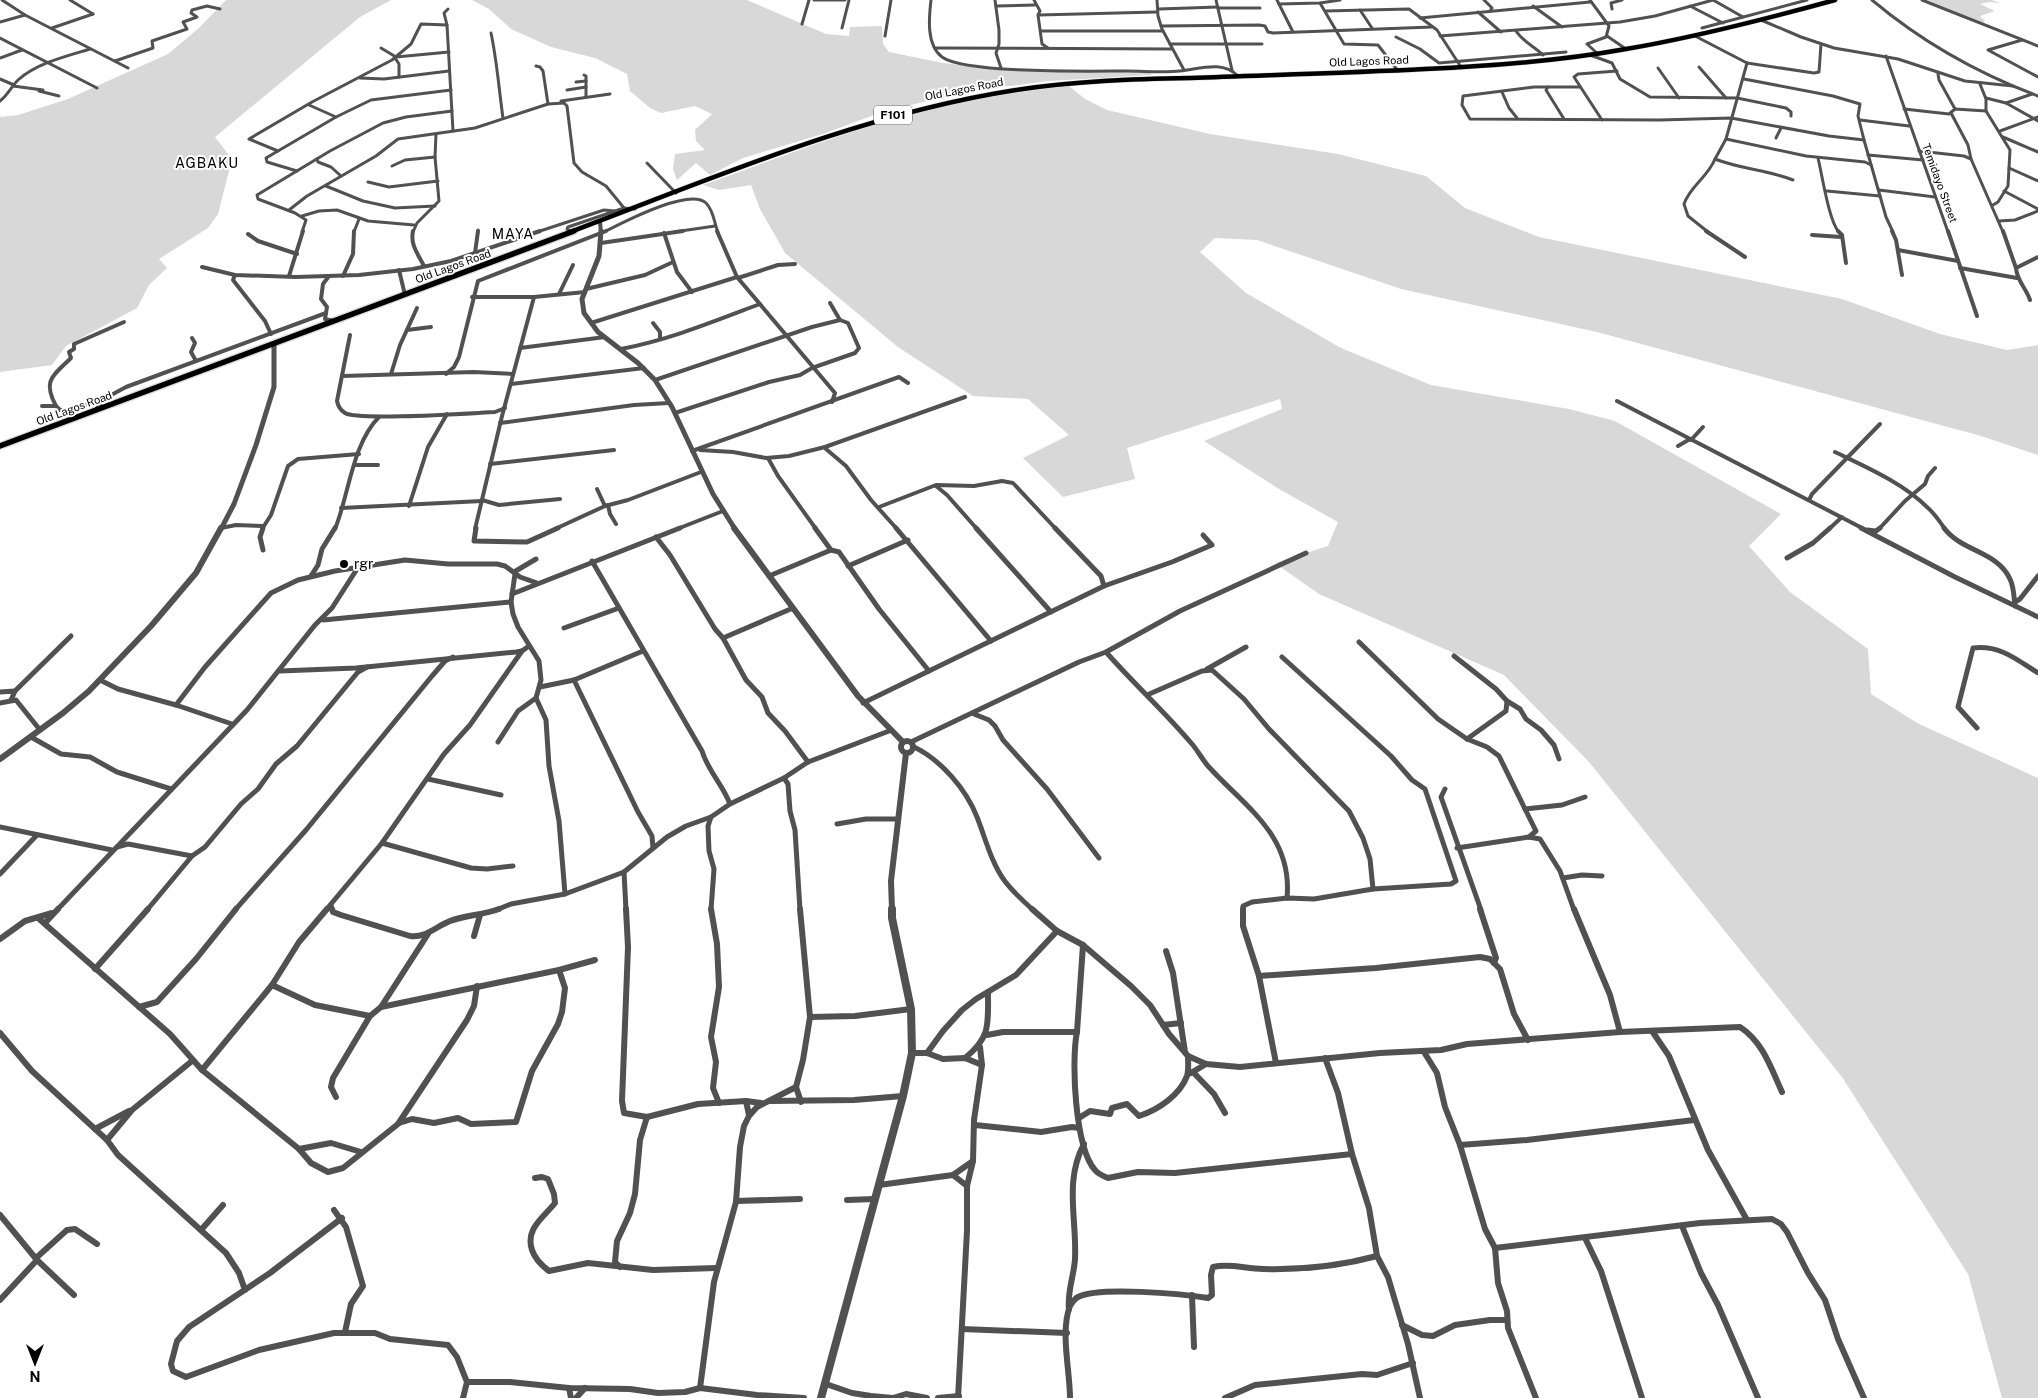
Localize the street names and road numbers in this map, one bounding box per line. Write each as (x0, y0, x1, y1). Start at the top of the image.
street label: Old Lagos Road (1329, 54, 1409, 68)
street label: Old Lagos Road (924, 76, 1004, 102)
road number: F101 (874, 106, 912, 124)
street label: Temidayo Street (1920, 142, 1960, 224)
street label: Old Lagos Road (414, 247, 492, 285)
street label: Old Lagos Road (35, 389, 113, 427)

